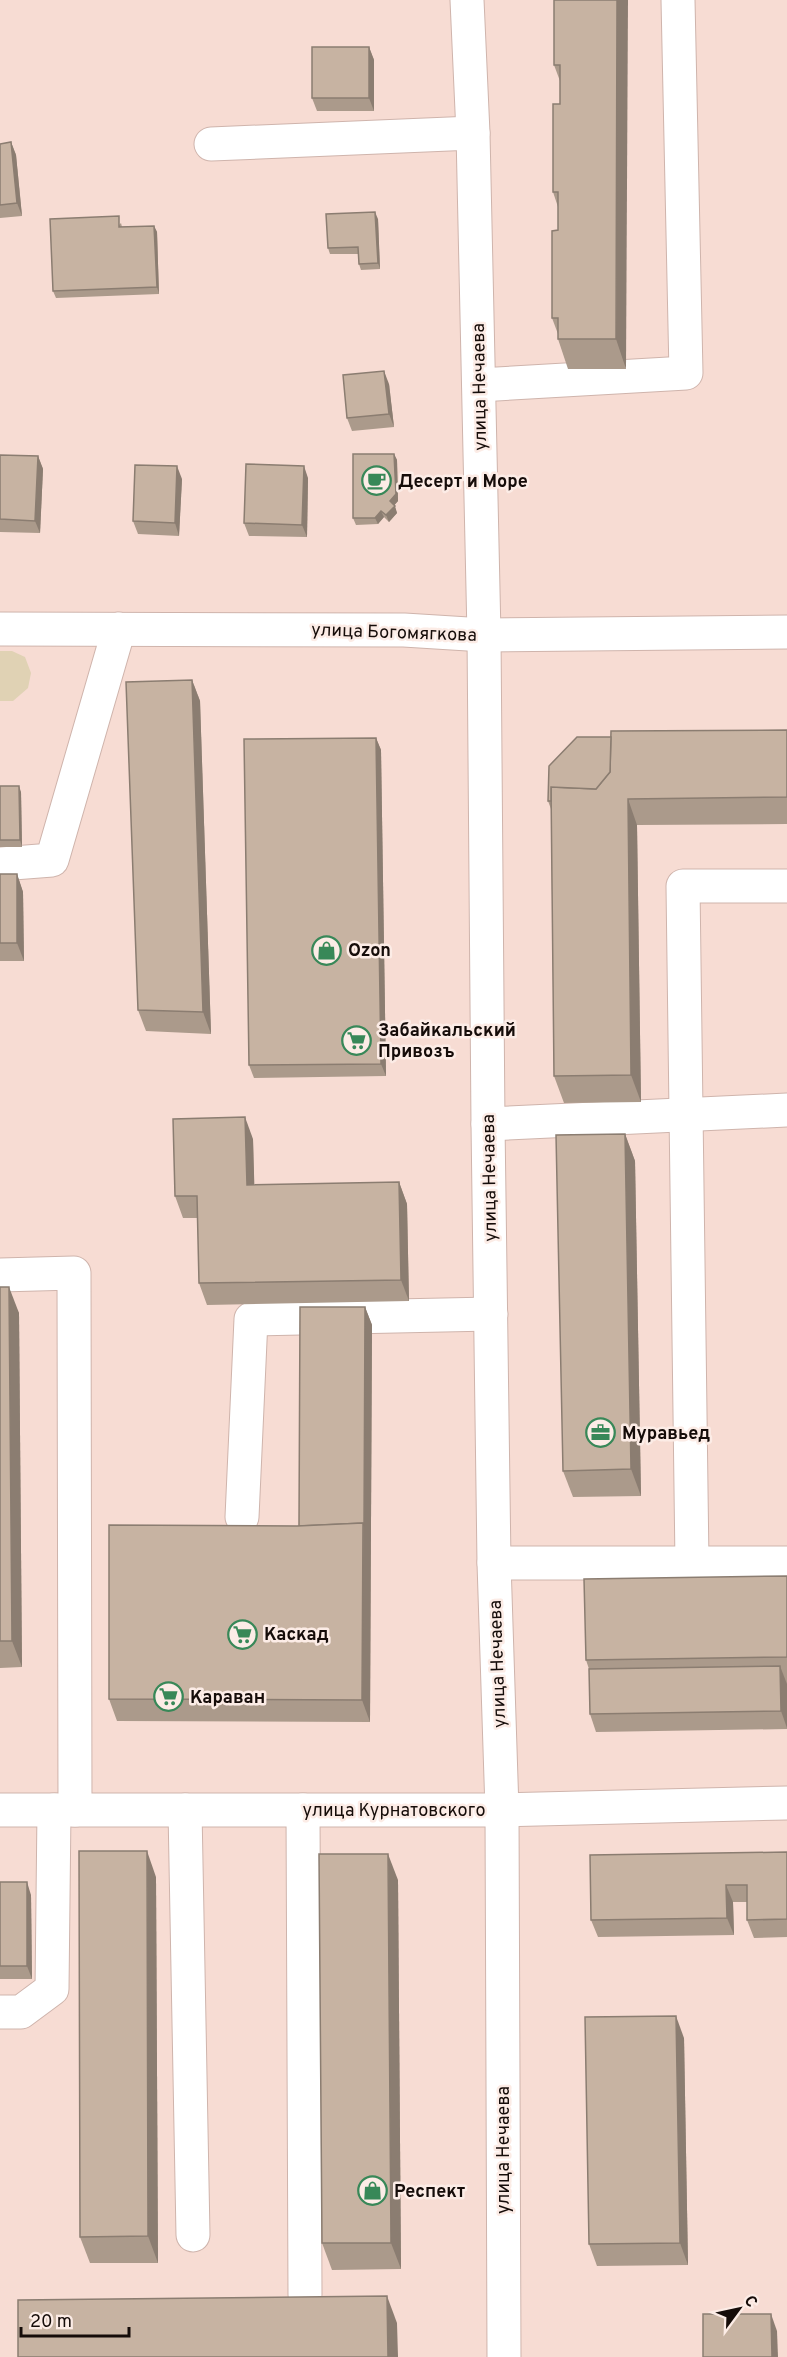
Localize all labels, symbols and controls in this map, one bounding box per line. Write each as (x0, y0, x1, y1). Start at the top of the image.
street label: улица Нечаева (468, 323, 493, 451)
cafe icon: Десерт и Море (361, 465, 393, 497)
place label: Десерт и Море (398, 471, 528, 494)
street label: улица Богомягкова (311, 619, 477, 648)
shop icon: Ozon (311, 934, 343, 966)
place label: Ozon (348, 940, 391, 963)
place label: Забайкальский Привозъ (378, 1020, 516, 1064)
supermarket icon: Забайкальский Привозъ (341, 1024, 373, 1056)
street label: улица Нечаева (478, 1114, 503, 1242)
office icon: Муравьед (585, 1417, 617, 1449)
place label: Муравьед (622, 1423, 710, 1446)
street label: улица Нечаева (485, 1600, 512, 1728)
supermarket icon: Каскад (227, 1618, 259, 1650)
place label: Каскад (264, 1624, 329, 1647)
supermarket icon: Караван (153, 1681, 185, 1713)
place label: Караван (190, 1687, 265, 1710)
street label: улица Курнатовского (303, 1800, 485, 1823)
street label: улица Нечаева (493, 2086, 516, 2214)
shop icon: Респект (357, 2175, 389, 2207)
place label: Респект (394, 2181, 466, 2204)
north arrow (709, 2279, 769, 2339)
text: С (739, 2292, 761, 2312)
scale bar (21, 2300, 129, 2338)
text: 20 m (30, 2311, 72, 2334)

